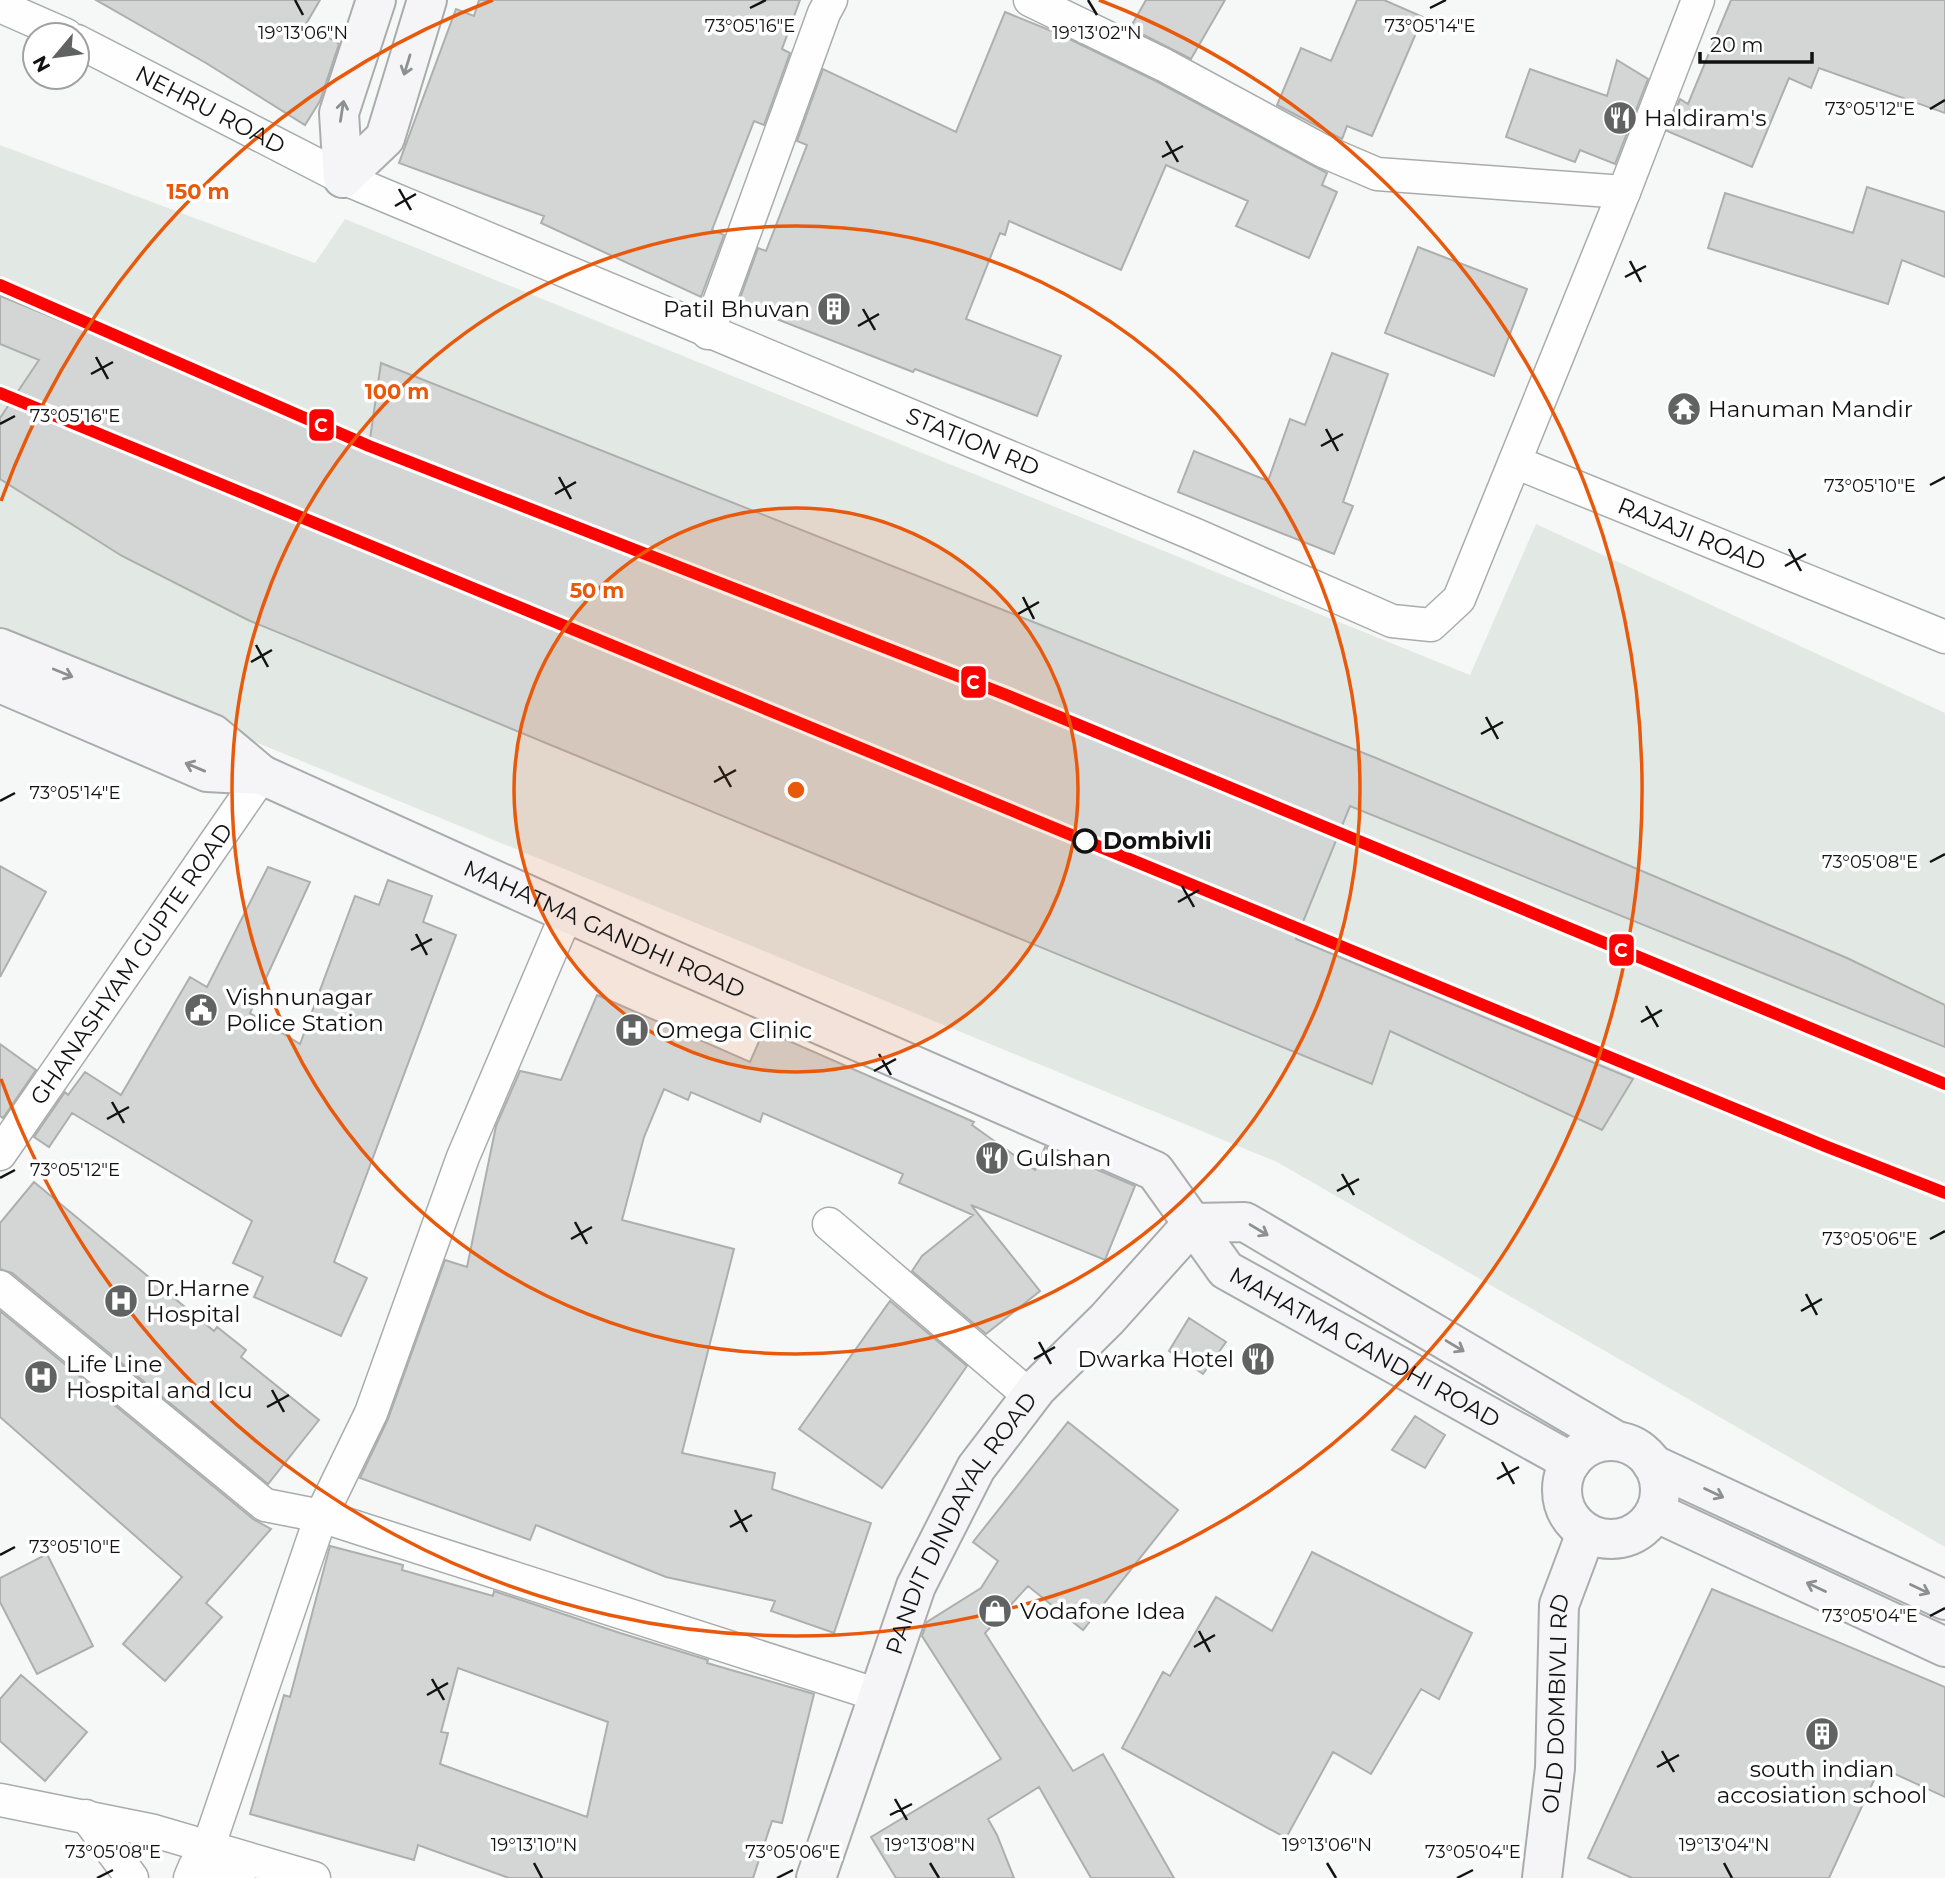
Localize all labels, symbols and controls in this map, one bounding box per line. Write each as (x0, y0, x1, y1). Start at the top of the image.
text: 73°05'16"E (705, 15, 795, 37)
text: 73°05'14"E (1384, 15, 1476, 37)
north arrow (21, 21, 91, 91)
scale bar (1700, 21, 1812, 65)
text: 19°13'06"N (258, 22, 348, 44)
text: 19°13'02"N (1052, 22, 1142, 44)
text: 20 m (1710, 32, 1764, 57)
text: N (28, 52, 55, 76)
one-way arrow (400, 54, 413, 76)
street label: NEHRU ROAD (131, 59, 290, 160)
text: 73°05'12"E (1825, 98, 1915, 120)
restaurant icon: Haldiram's (1601, 99, 1639, 137)
one-way arrow (336, 100, 349, 122)
place label: Haldiram's (1644, 104, 1766, 132)
text: 150 m (167, 179, 229, 204)
building icon: Patil Bhuvan (815, 290, 853, 328)
place label: Patil Bhuvan (663, 295, 810, 323)
text: 100 m (365, 379, 429, 404)
temple icon: Hanuman Mandir (1665, 390, 1703, 428)
place label: Hanuman Mandir (1708, 395, 1913, 423)
street label: STATION RD (902, 401, 1044, 482)
text: 73°05'16"E (30, 405, 120, 427)
line badge: C (308, 408, 335, 442)
text: C (314, 414, 328, 437)
text: 73°05'10"E (1824, 475, 1916, 497)
street label: RAJAJI ROAD (1614, 491, 1770, 577)
text: 50 m (570, 578, 624, 603)
line badge: C (960, 665, 987, 699)
one-way arrow (52, 668, 74, 681)
text: C (966, 671, 980, 694)
one-way arrow (184, 759, 206, 772)
centre of rings (784, 778, 808, 802)
text: 73°05'14"E (29, 782, 121, 804)
street label: GHANASHYAM GUPTE ROAD (24, 818, 238, 1110)
place label: Dombivli (1103, 827, 1212, 855)
marker: Dombivli (1073, 829, 1097, 853)
text: 73°05'08"E (1822, 851, 1918, 873)
street label: MAHATMA GANDHI ROAD (459, 854, 750, 1004)
line badge: C (1608, 933, 1635, 967)
text: C (1614, 939, 1628, 962)
place label: Vishnunagar Police Station (226, 983, 384, 1037)
public building icon: Vishnunagar Police Station (182, 991, 220, 1029)
hospital icon: Omega Clinic (613, 1011, 651, 1049)
place label: Omega Clinic (656, 1016, 812, 1044)
restaurant icon: Gulshan (973, 1139, 1011, 1177)
place label: Gulshan (1016, 1144, 1111, 1172)
text: 73°05'12"E (30, 1159, 120, 1181)
one-way arrow (1248, 1223, 1268, 1237)
text: 73°05'06"E (1822, 1228, 1918, 1250)
street label: MAHATMA GANDHI ROAD (1225, 1261, 1505, 1434)
place label: Dr.Harne Hospital (146, 1274, 250, 1328)
hospital icon: Dr.Harne Hospital (102, 1282, 140, 1320)
one-way arrow (1444, 1339, 1464, 1353)
restaurant icon: Dwarka Hotel (1239, 1340, 1277, 1378)
place label: Dwarka Hotel (1077, 1345, 1234, 1373)
place label: Life Line Hospital and Icu (66, 1350, 253, 1404)
hospital icon: Life Line Hospital and Icu (22, 1358, 60, 1396)
street label: PANDIT DINDAYAL ROAD (880, 1387, 1043, 1658)
one-way arrow (1703, 1486, 1724, 1500)
text: 73°05'10"E (29, 1536, 121, 1558)
one-way arrow (1806, 1580, 1828, 1593)
one-way arrow (1909, 1583, 1930, 1596)
street label: OLD DOMBIVLI RD (1536, 1590, 1576, 1815)
shop icon: Vodafone Idea (976, 1592, 1014, 1630)
place label: Vodafone Idea (1020, 1597, 1186, 1625)
text: 73°05'04"E (1822, 1605, 1918, 1627)
building icon: south indian accosiation school (1803, 1715, 1841, 1753)
place label: south indian accosiation school (1717, 1755, 1927, 1809)
text: 19°13'10"N (491, 1834, 577, 1856)
text: 19°13'08"N (885, 1834, 975, 1856)
text: 19°13'06"N (1282, 1834, 1372, 1856)
text: 19°13'04"N (1679, 1834, 1769, 1856)
text: 73°05'08"E (65, 1841, 161, 1863)
text: 73°05'06"E (745, 1841, 841, 1863)
text: 73°05'04"E (1425, 1841, 1521, 1863)

